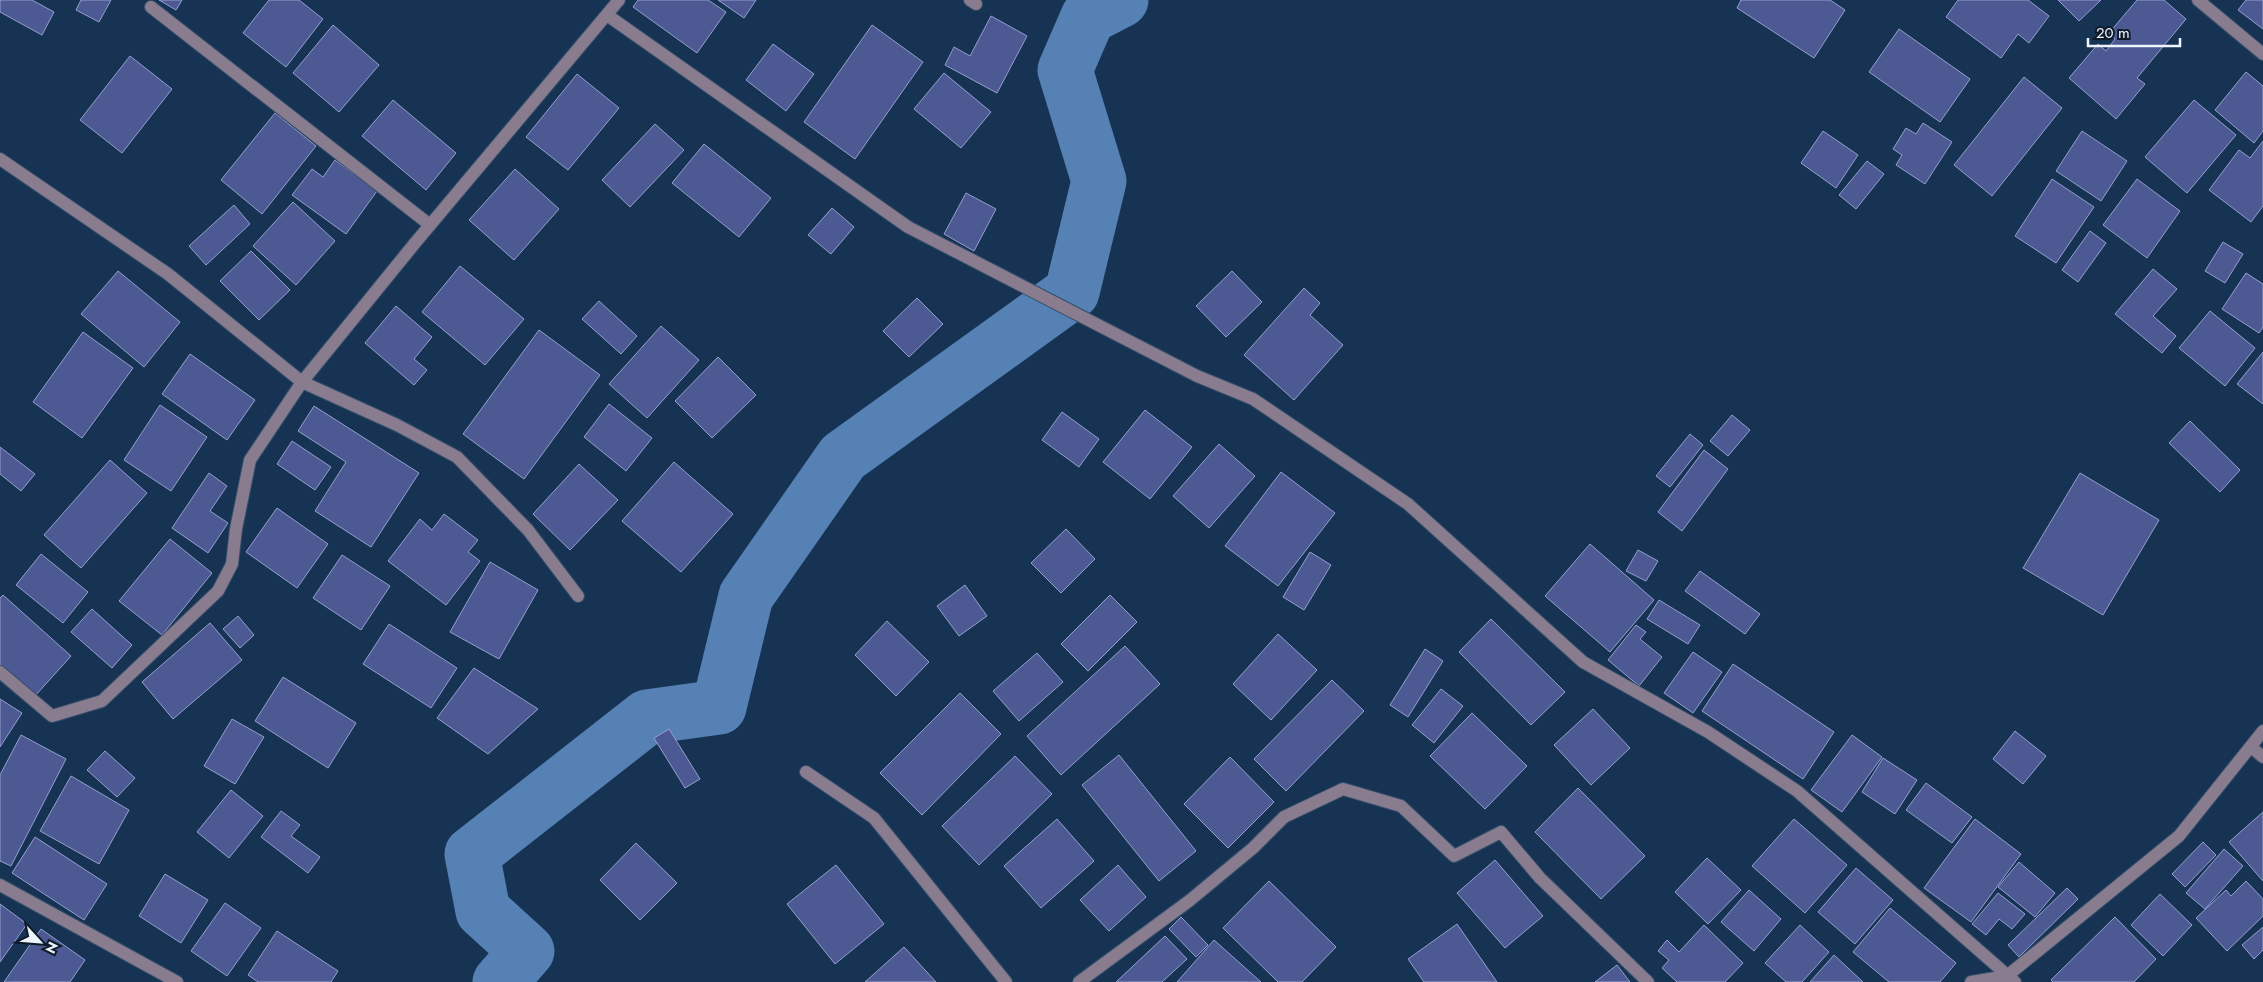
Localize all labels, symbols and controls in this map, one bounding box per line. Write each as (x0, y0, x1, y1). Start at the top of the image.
scale bar (2088, 15, 2180, 47)
text: 20 m (2096, 22, 2130, 44)
north arrow (15, 917, 65, 967)
text: N (40, 938, 63, 957)

